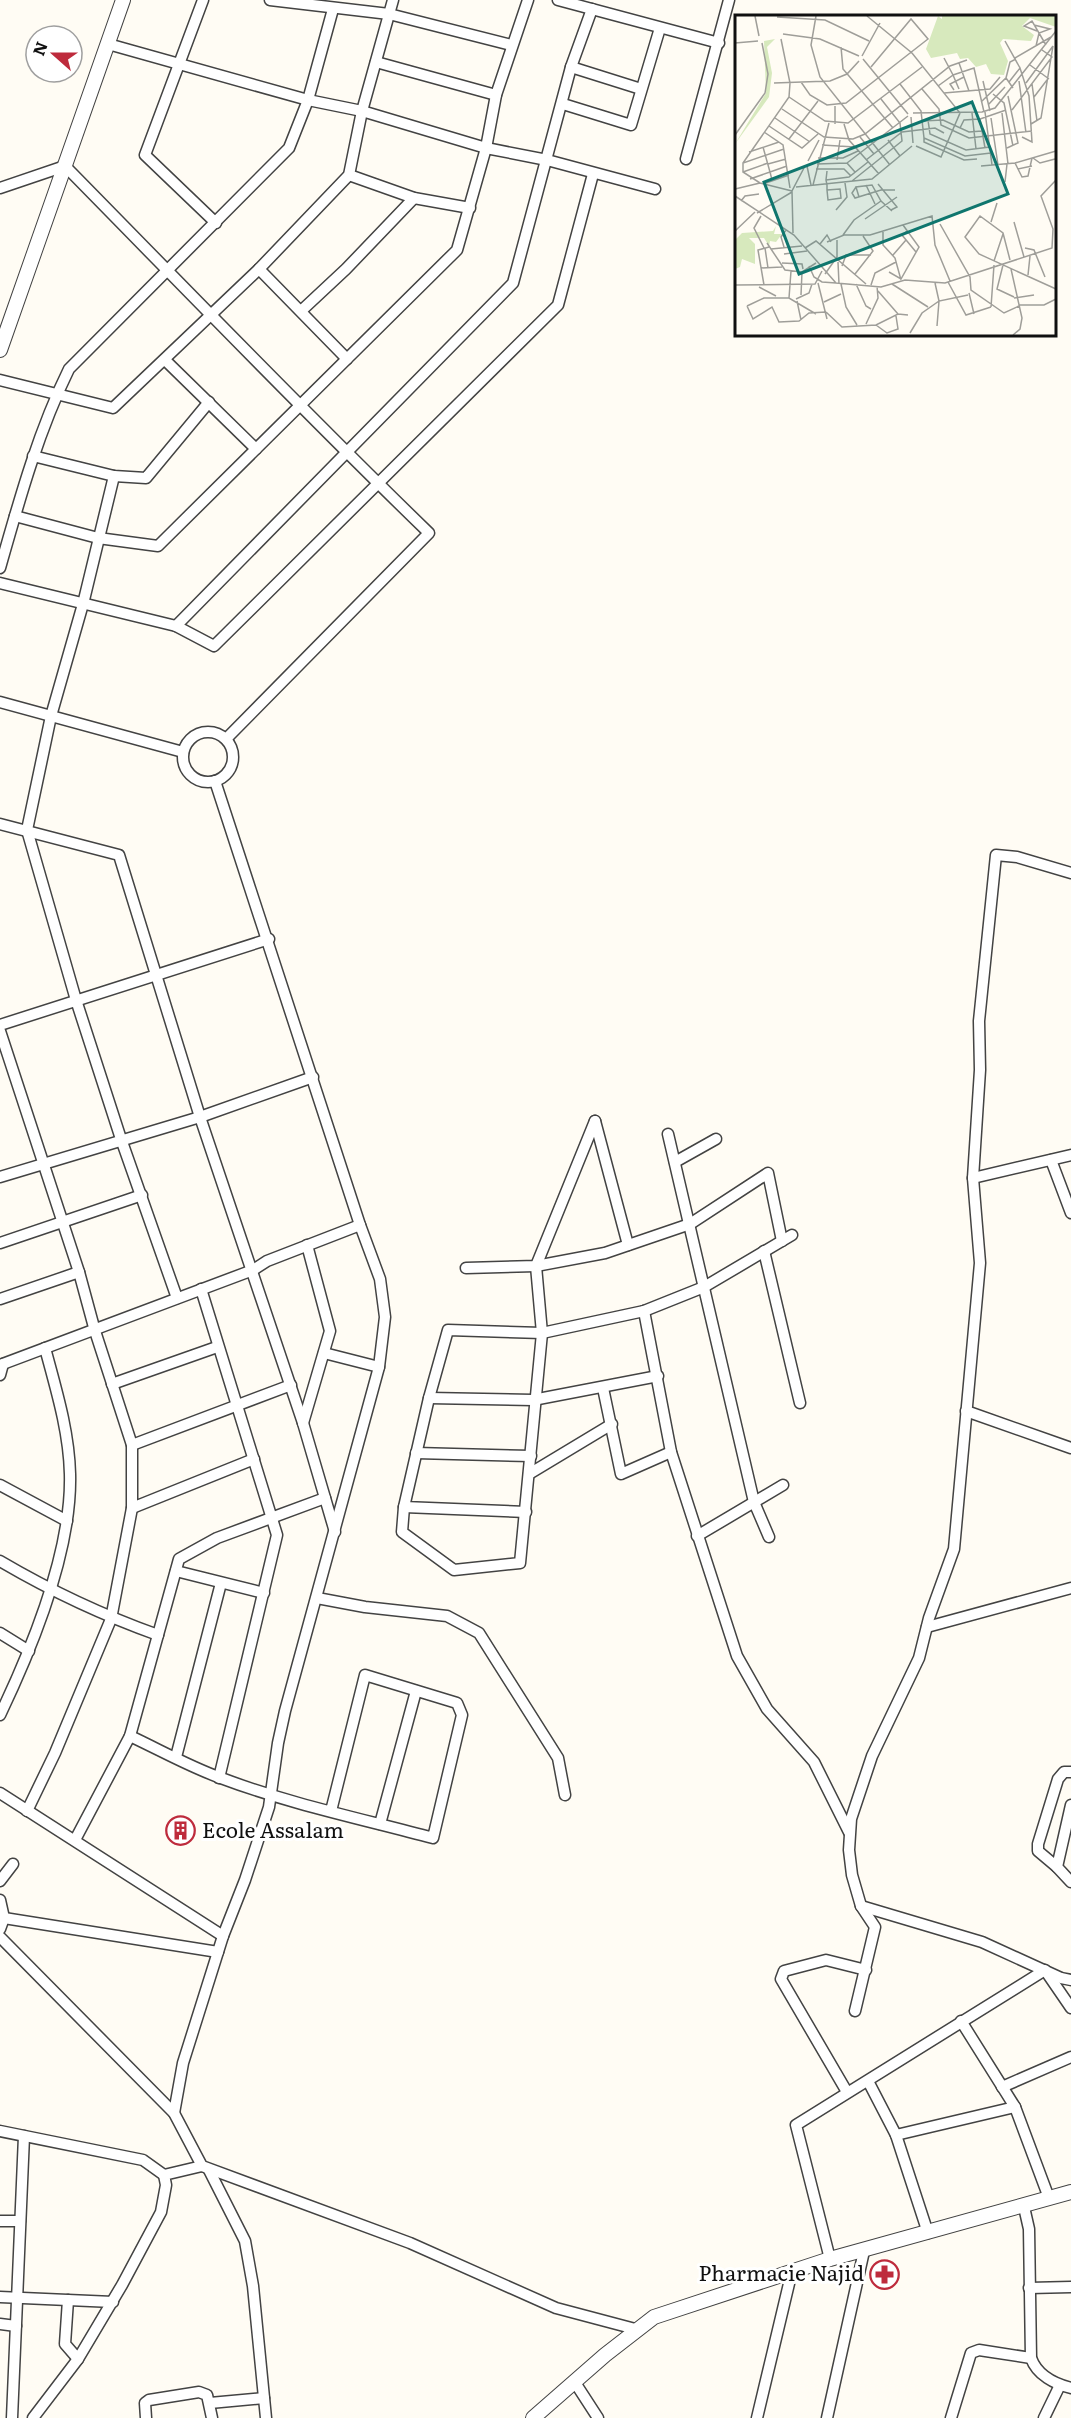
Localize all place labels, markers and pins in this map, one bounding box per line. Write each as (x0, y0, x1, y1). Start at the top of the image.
place label: Ecole Assalam (202, 1813, 344, 1844)
building icon: Ecole Assalam (165, 1815, 197, 1847)
place label: Pharmacie Najid (698, 2256, 864, 2287)
pharmacy icon: Pharmacie Najid (869, 2258, 901, 2290)

